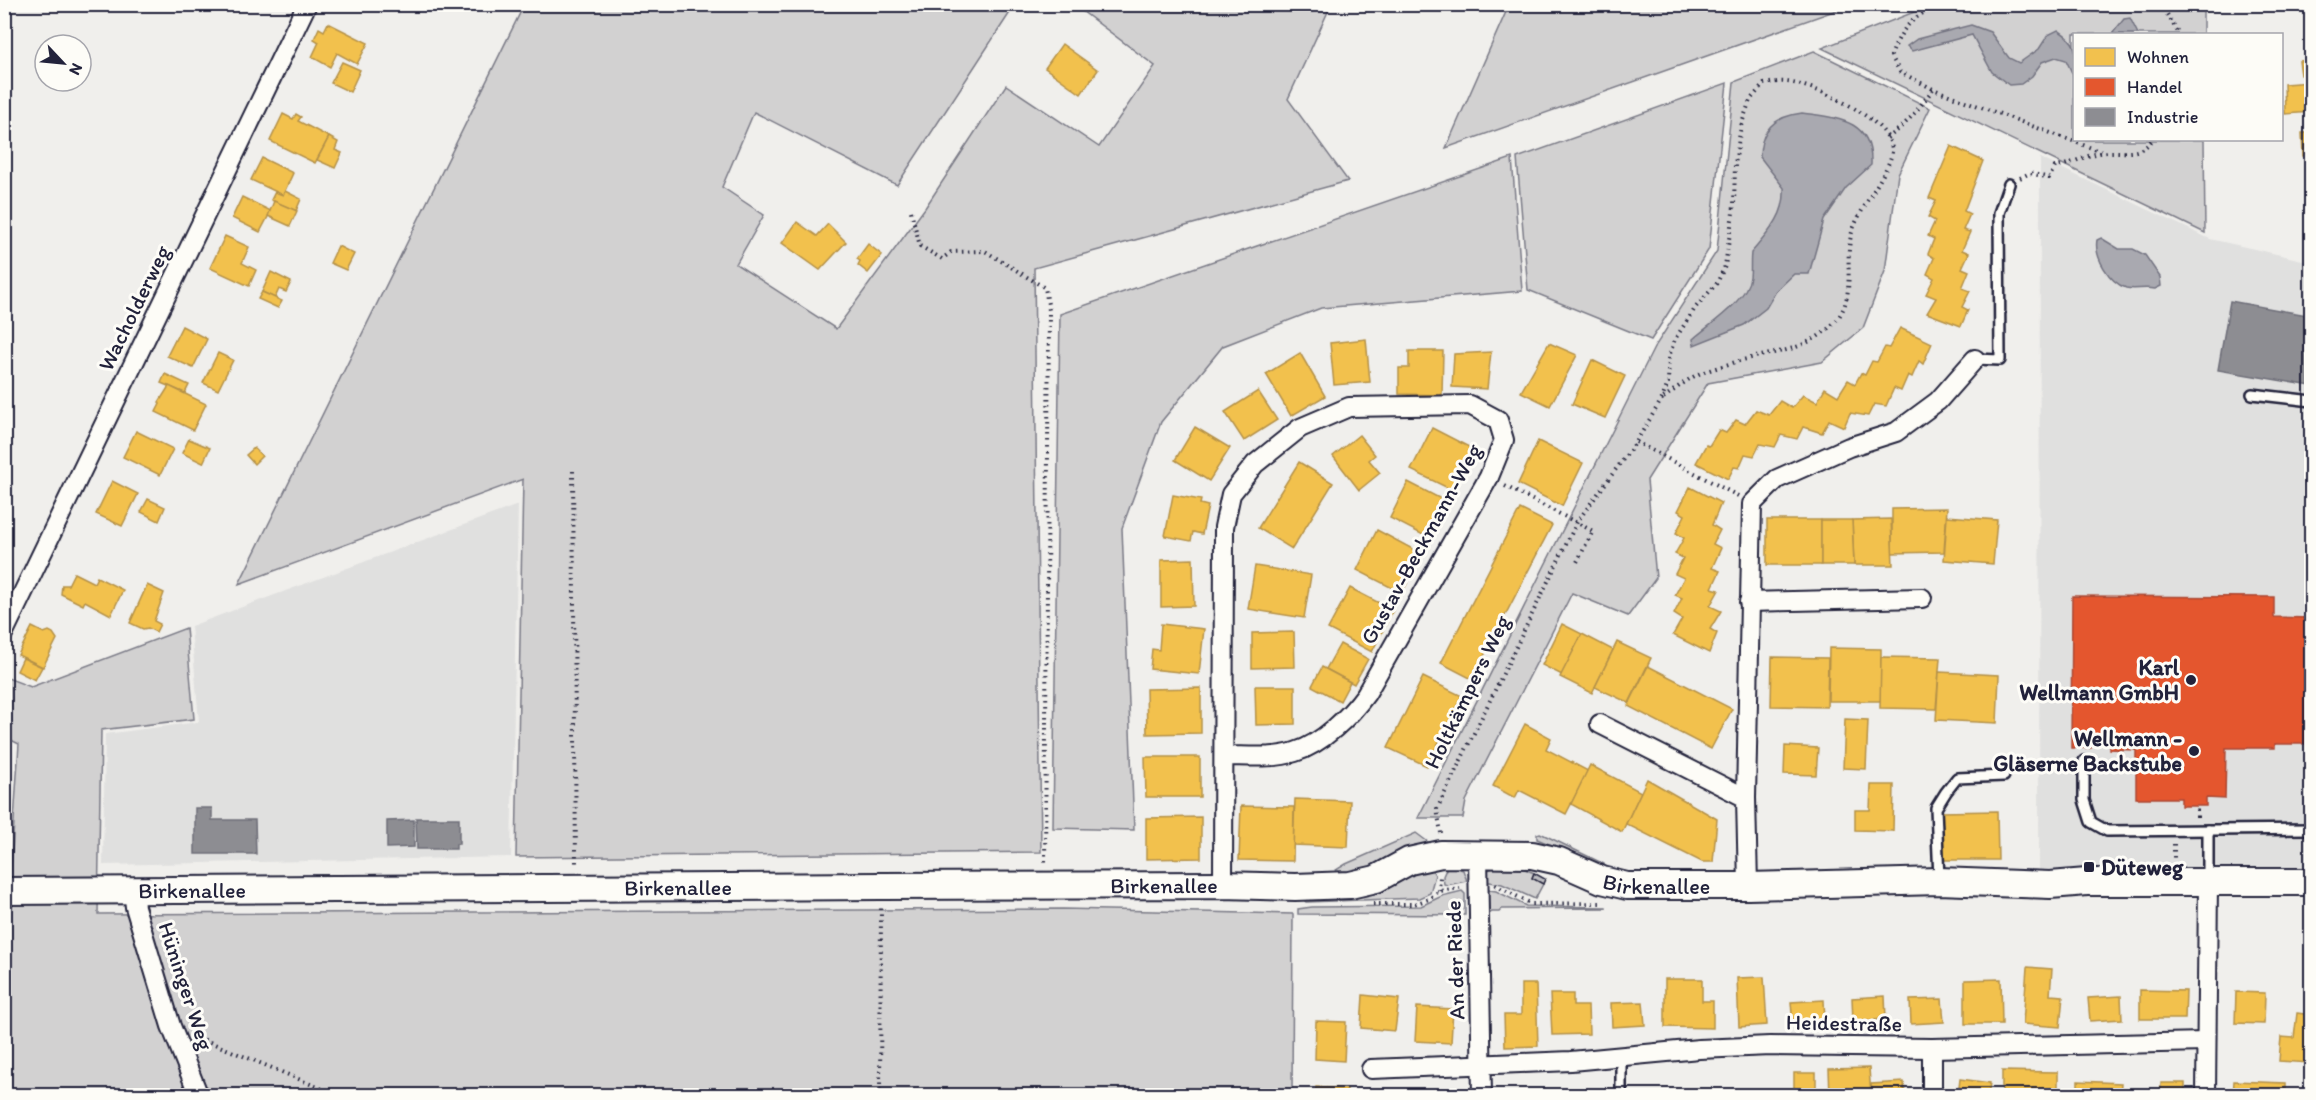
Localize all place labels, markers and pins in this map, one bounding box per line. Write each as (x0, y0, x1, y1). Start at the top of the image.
place label: Karl Wellmann GmbH (2019, 654, 2180, 706)
marker: Karl Wellmann GmbH (2184, 673, 2198, 687)
place label: Wellmann - Gläserne Backstube (1993, 725, 2182, 777)
marker: Wellmann - Gläserne Backstube (2187, 744, 2201, 758)
place label: Düteweg (2101, 854, 2184, 881)
marker: Düteweg (2082, 860, 2096, 874)

